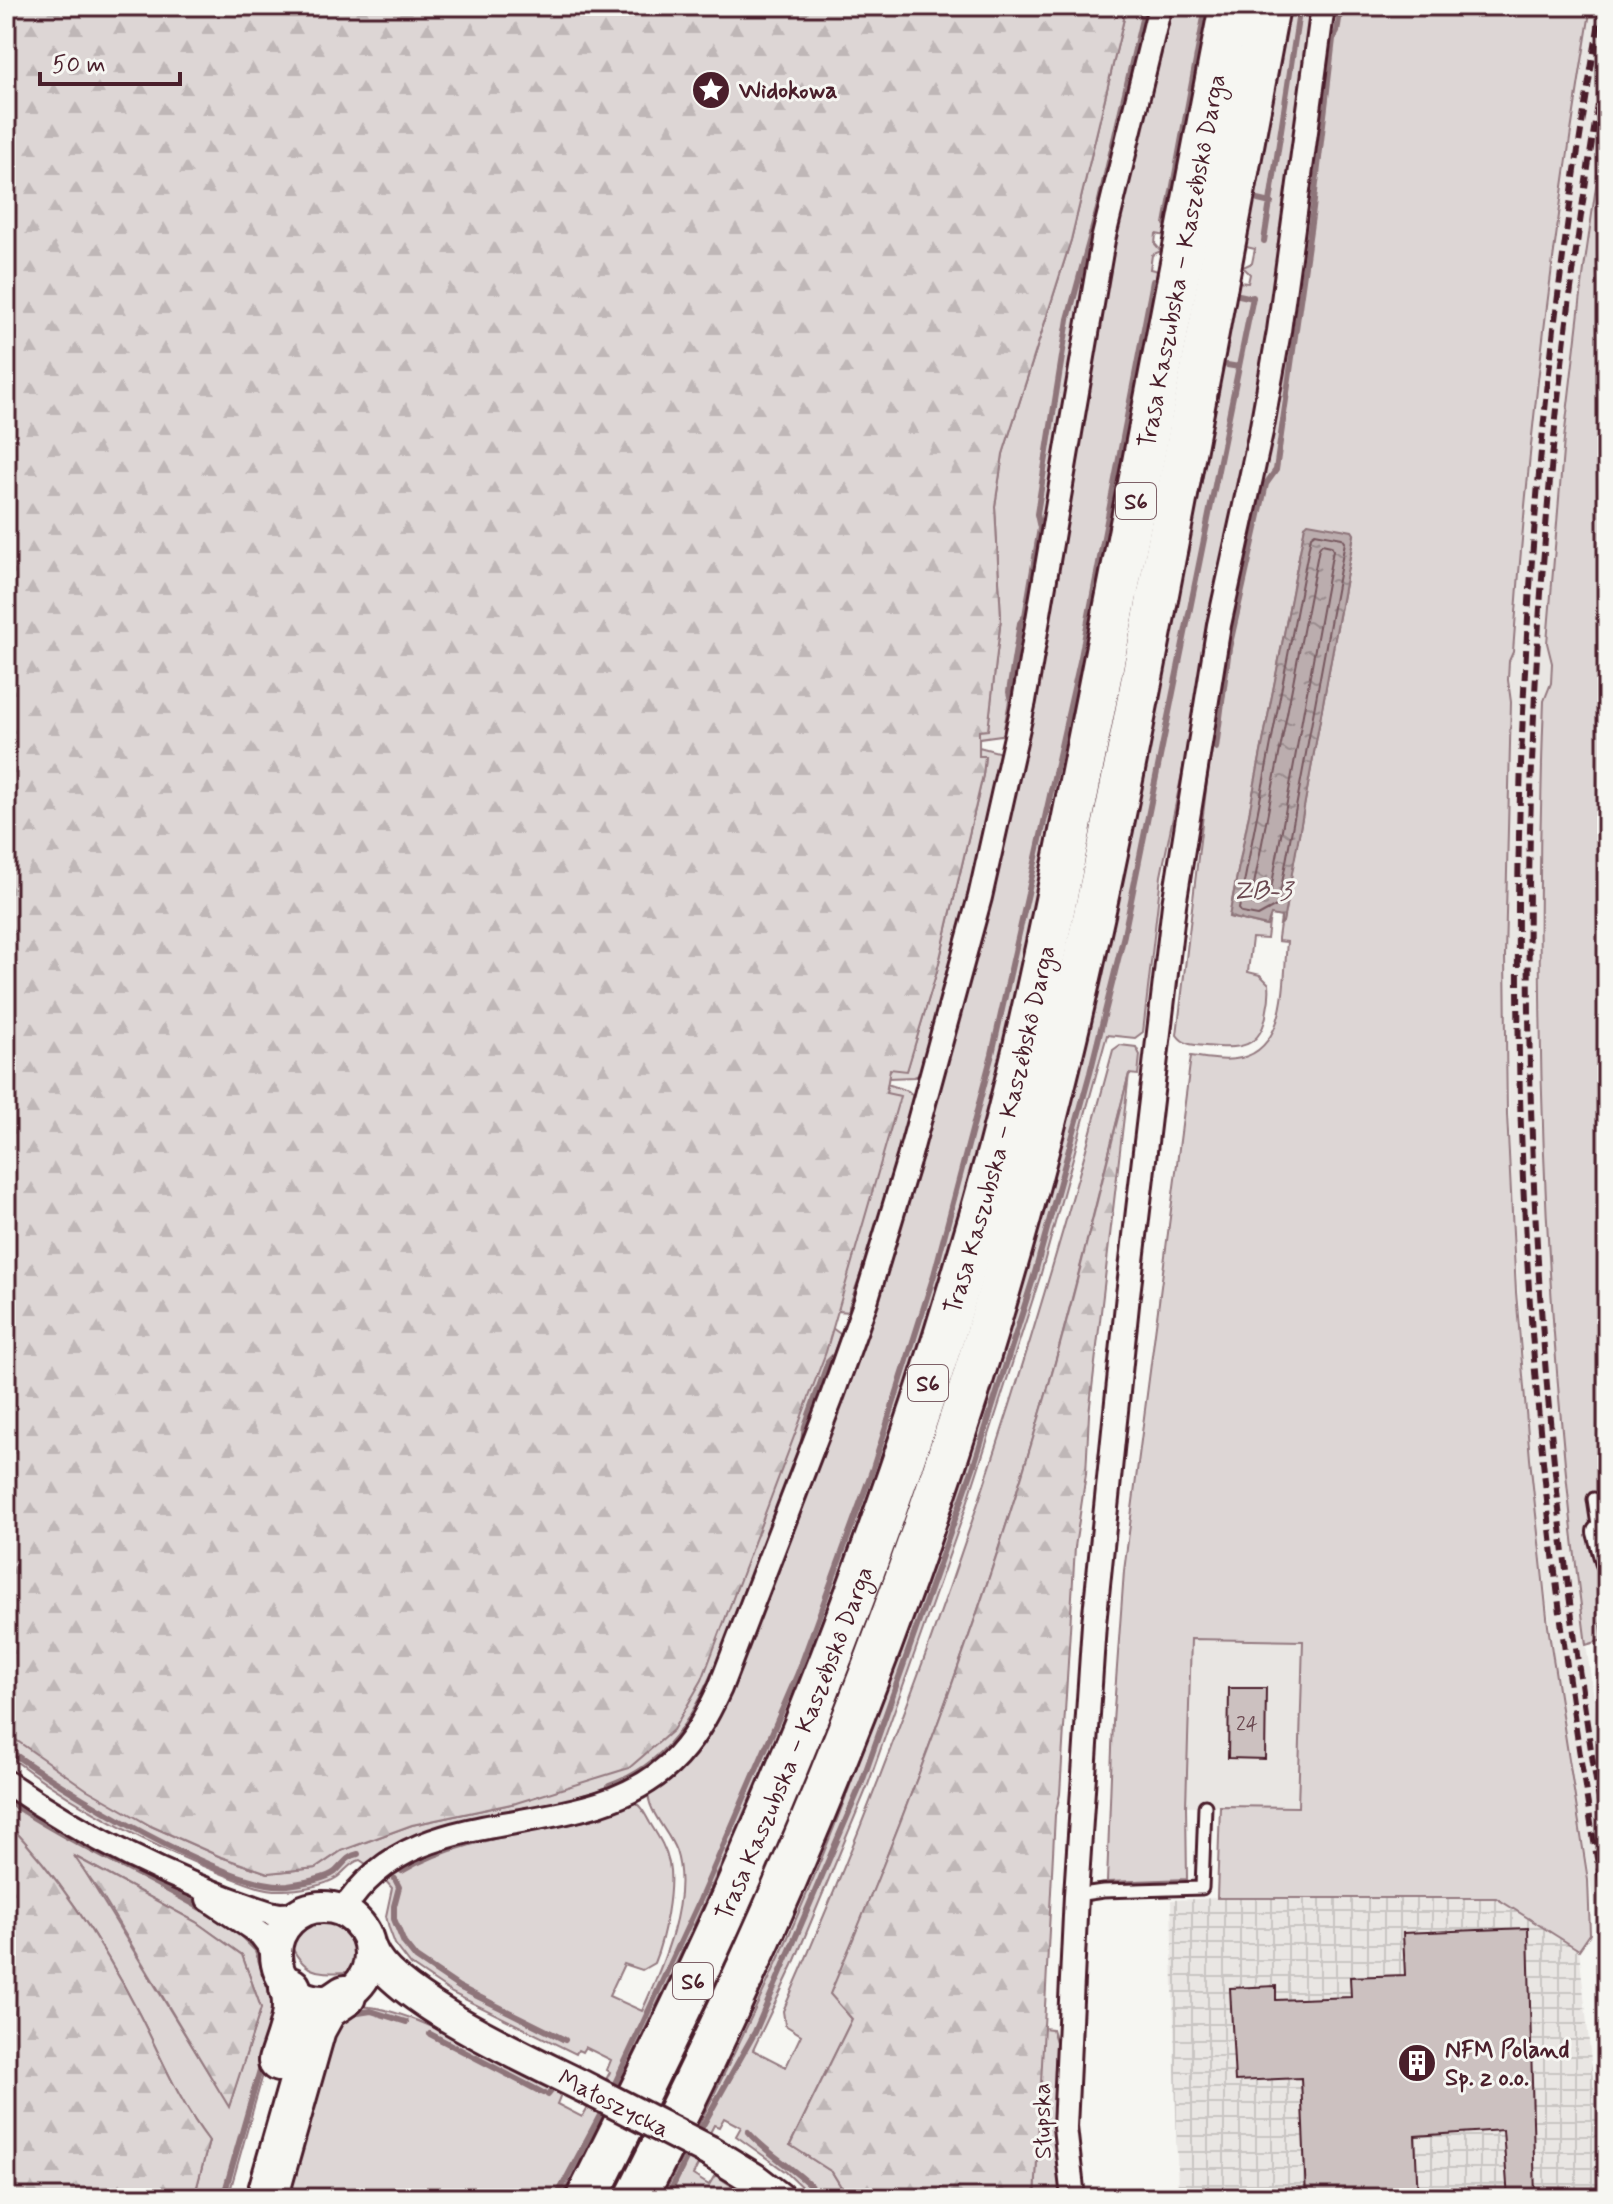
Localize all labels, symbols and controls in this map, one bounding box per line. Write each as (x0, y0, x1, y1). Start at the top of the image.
scale bar (40, 36, 180, 86)
text: 50 m (52, 50, 106, 81)
place icon: Widokowa (690, 69, 732, 111)
street label: Trasa Kaszubska – Kaszëbskô Darga (1132, 72, 1234, 451)
place label: Widokowa (738, 76, 838, 107)
road number: S6 (1116, 483, 1156, 519)
water label: ZB-3 (1233, 875, 1296, 909)
street label: Trasa Kaszubska – Kaszëbskô Darga (938, 943, 1063, 1318)
road number: S6 (908, 1365, 948, 1401)
street label: Trasa Kaszubska – Kaszëbskô Darga (709, 1562, 881, 1926)
house number: 24 (1236, 1711, 1258, 1738)
road number: S6 (673, 1963, 713, 1999)
place label: NFM Poland Sp. z o.o. (1445, 2035, 1570, 2094)
building icon: NFM Poland Sp. z o.o. (1396, 2042, 1438, 2084)
street label: Małoszycka (552, 2063, 674, 2146)
street label: Słupska (1027, 2083, 1060, 2159)

